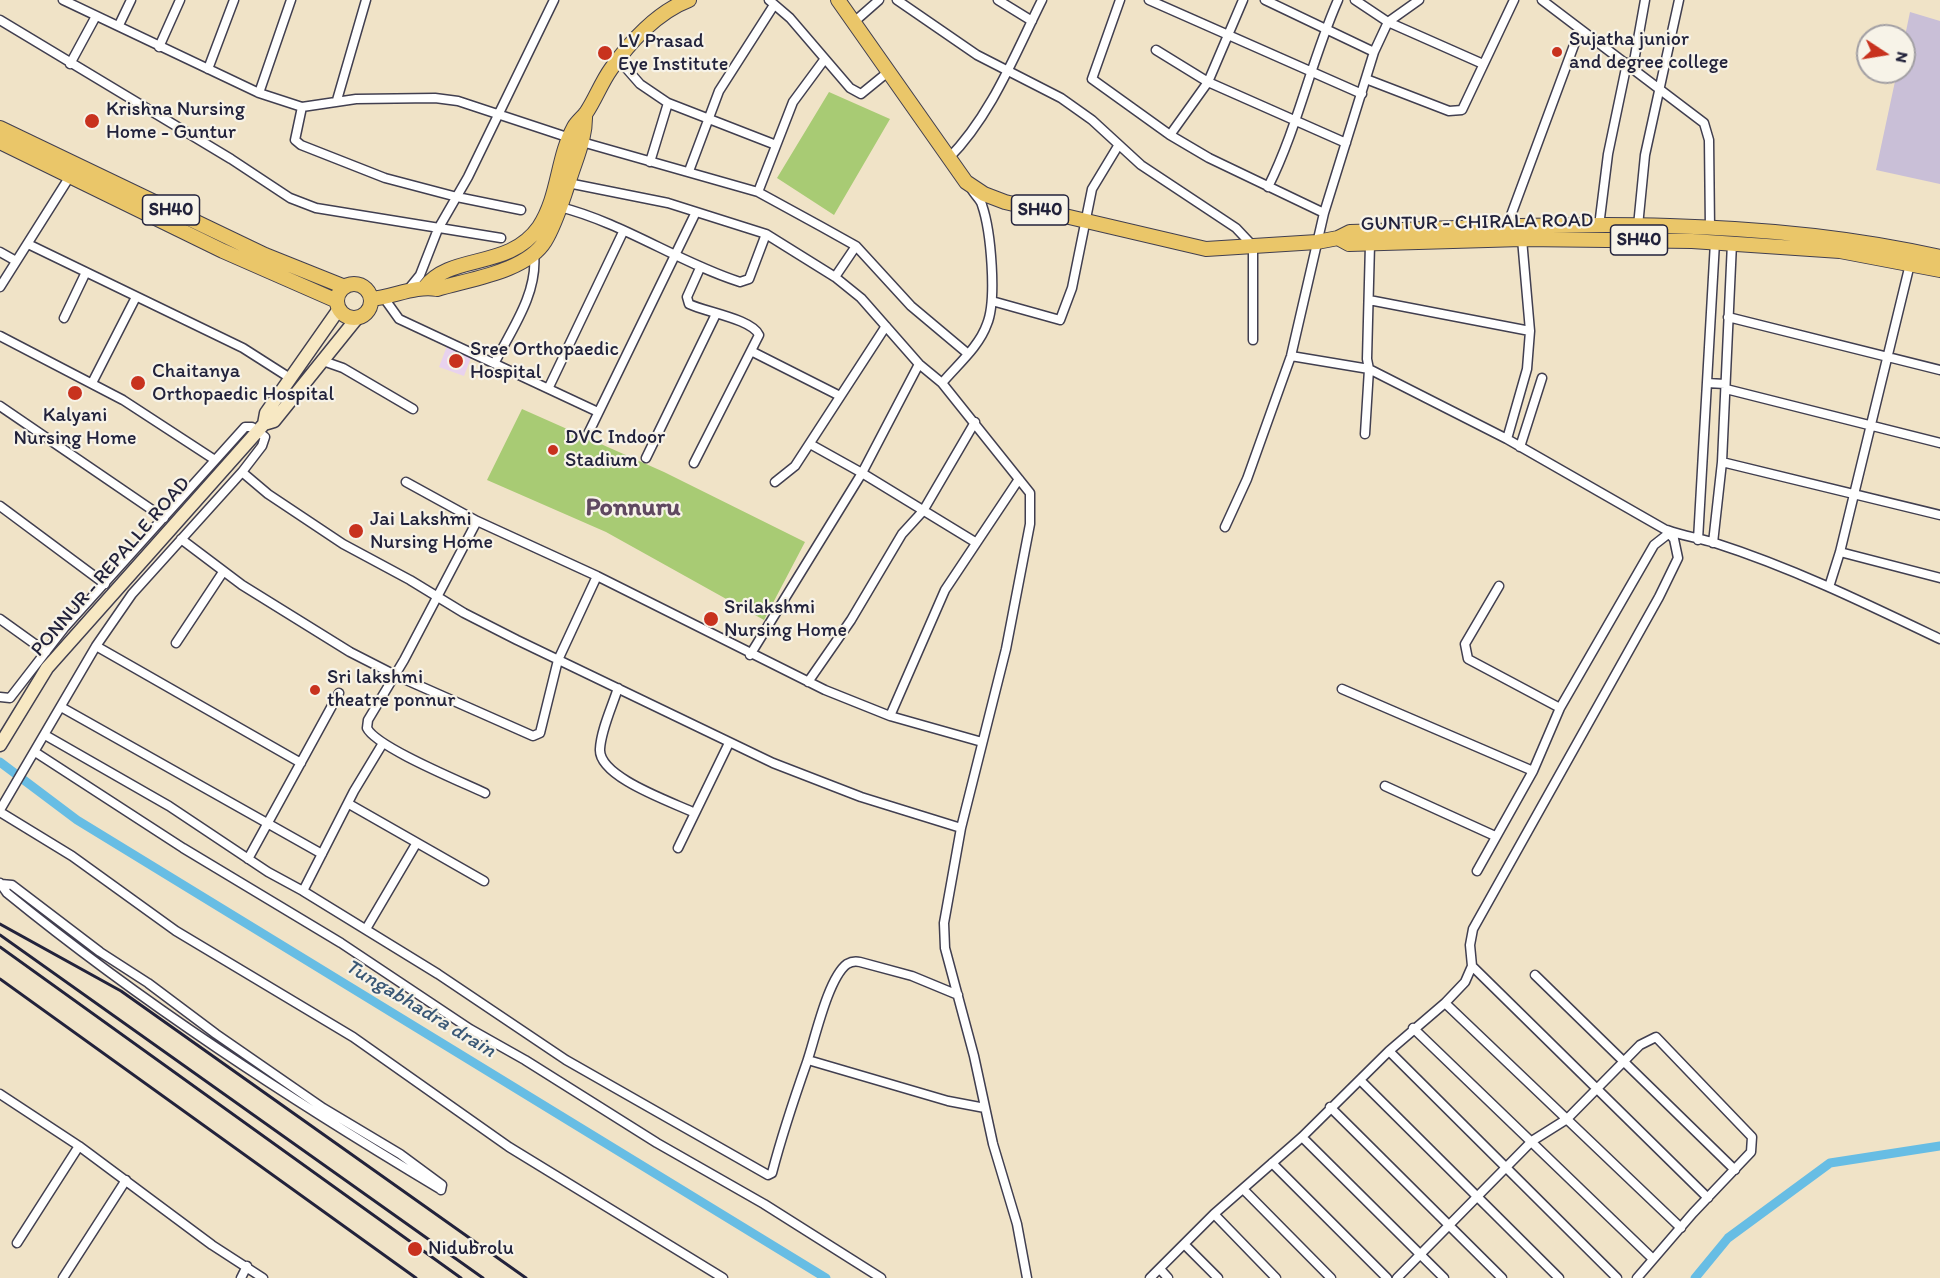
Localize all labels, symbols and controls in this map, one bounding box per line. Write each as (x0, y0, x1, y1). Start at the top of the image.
north arrow (1856, 24, 1916, 84)
place label: Sujatha junior and degree college (1569, 28, 1728, 75)
place label: LV Prasad Eye Institute (618, 30, 728, 77)
marker: LV Prasad Eye Institute (596, 44, 614, 62)
marker: Sujatha junior and degree college (1550, 45, 1564, 59)
text: N (1892, 50, 1913, 65)
place label: Krishna Nursing Home - Guntur (106, 98, 245, 145)
marker: Krishna Nursing Home - Guntur (83, 112, 101, 130)
road number: SH40 (142, 195, 200, 225)
road number: SH40 (1012, 195, 1068, 225)
street label: GUNTUR - CHIRALA ROAD (1360, 209, 1594, 237)
road number: SH40 (1610, 225, 1668, 255)
place label: Sree Orthopaedic Hospital (470, 338, 619, 385)
marker: Sree Orthopaedic Hospital (447, 352, 465, 370)
place label: Chaitanya Orthopaedic Hospital (152, 360, 334, 407)
marker: Chaitanya Orthopaedic Hospital (129, 374, 147, 392)
marker: Kalyani Nursing Home (66, 384, 84, 402)
place label: Kalyani Nursing Home (13, 404, 137, 451)
place label: DVC Indoor Stadium (565, 426, 665, 473)
marker: DVC Indoor Stadium (546, 443, 560, 457)
street label: PONNUR - REPALLE ROAD (26, 472, 196, 662)
district label: Ponnuru (586, 492, 680, 524)
place label: Jai Lakshmi Nursing Home (370, 508, 493, 555)
marker: Jai Lakshmi Nursing Home (347, 522, 365, 540)
place label: Srilakshmi Nursing Home (724, 596, 847, 643)
marker: Srilakshmi Nursing Home (702, 610, 720, 628)
place label: Sri lakshmi theatre ponnur (327, 666, 455, 713)
marker: Sri lakshmi theatre ponnur (308, 683, 322, 697)
water label: Tungabhadra drain (340, 954, 500, 1064)
place label: Nidubrolu (428, 1237, 514, 1261)
marker: Nidubrolu (406, 1240, 424, 1258)

